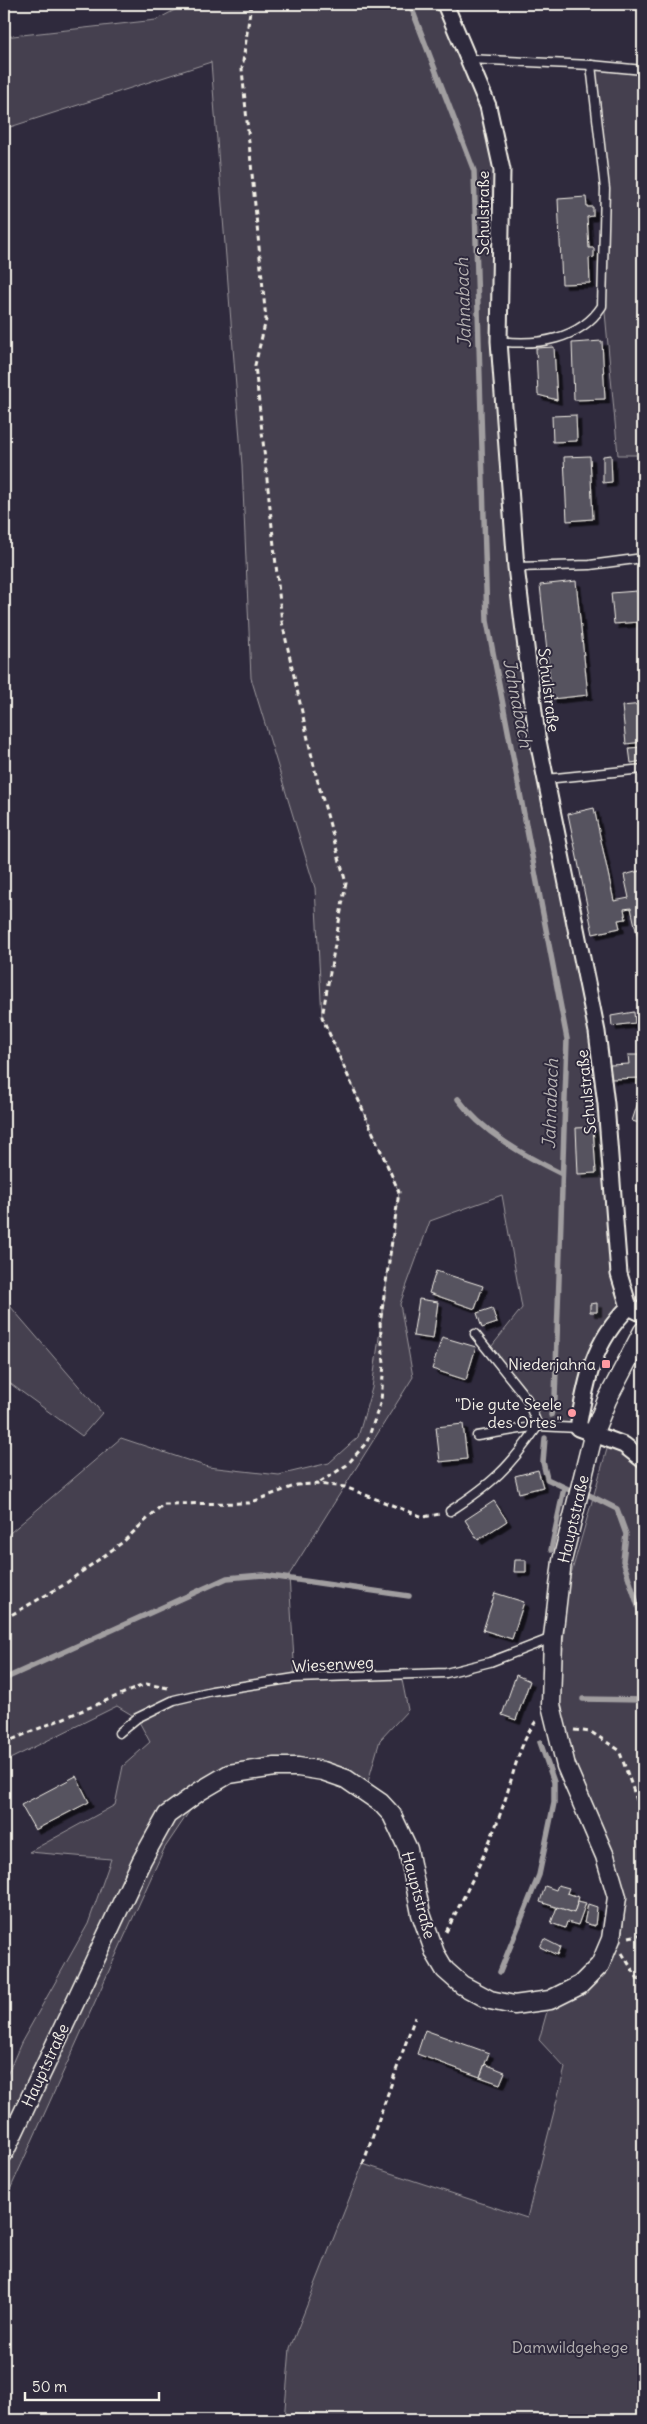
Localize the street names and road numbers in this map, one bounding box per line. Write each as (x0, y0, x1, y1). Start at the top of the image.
street label: Schulstraße (473, 171, 493, 255)
street label: Schulstraße (534, 647, 564, 733)
street label: Schulstraße (572, 1049, 600, 1135)
street label: Hauptstraße (553, 1473, 593, 1565)
street label: Wiesenweg (292, 1652, 374, 1676)
street label: Hauptstraße (398, 1849, 440, 1941)
street label: Hauptstraße (17, 2020, 73, 2110)

